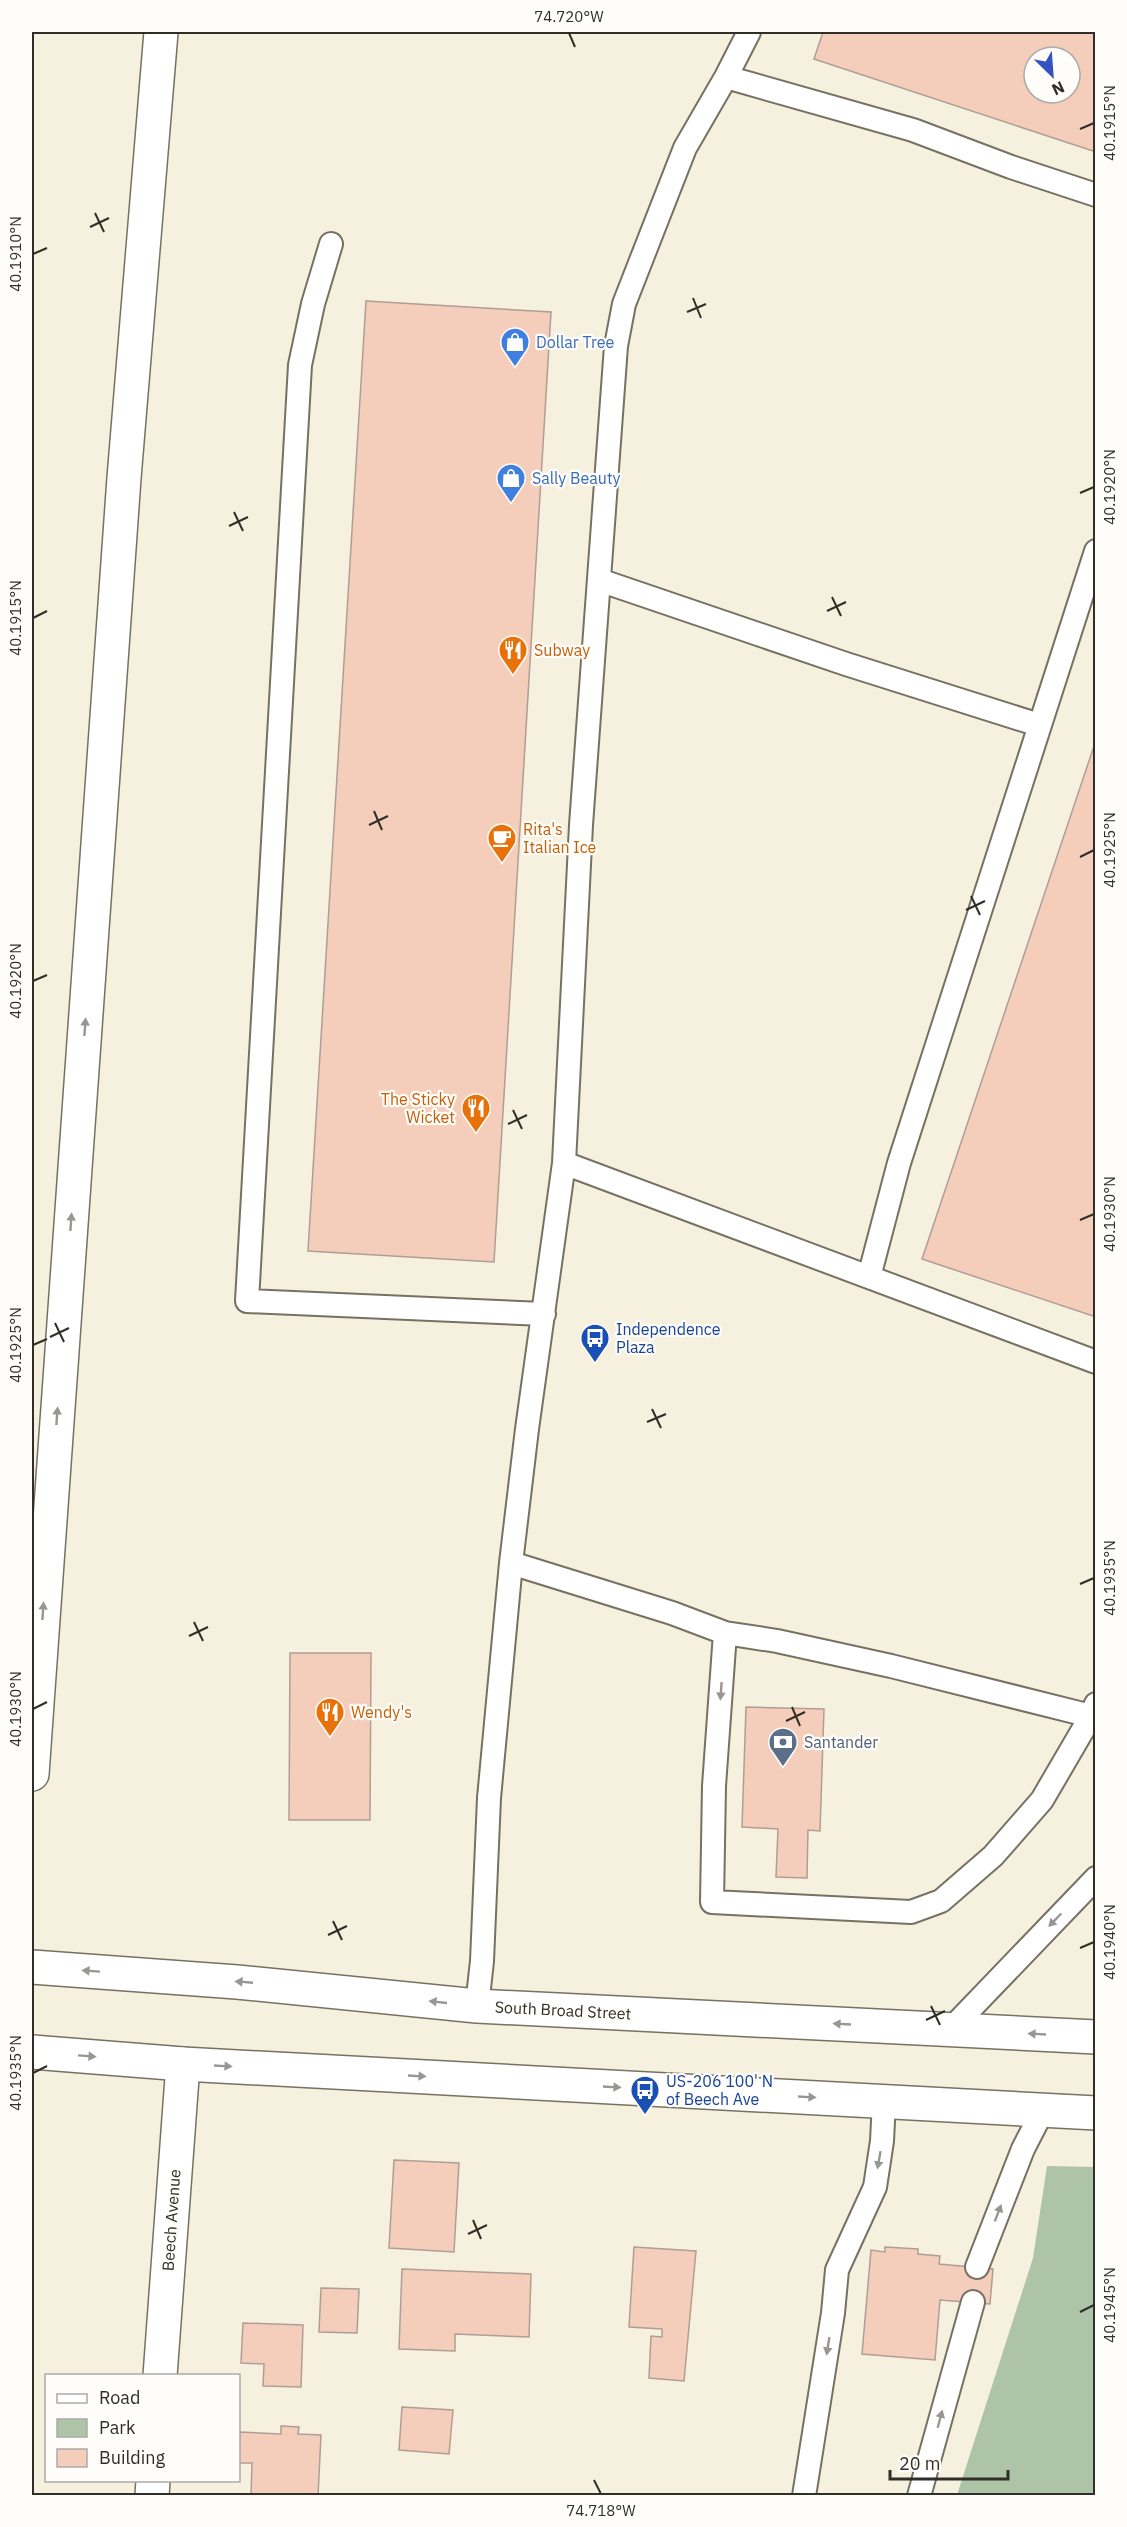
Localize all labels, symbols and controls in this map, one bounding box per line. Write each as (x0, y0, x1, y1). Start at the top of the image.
text: 74.720°W (534, 7, 604, 26)
north arrow (1022, 45, 1082, 105)
text: N (1049, 77, 1068, 100)
text: 40.1915°N (1100, 85, 1119, 161)
text: 40.1910°N (6, 216, 25, 292)
shop icon: Dollar Tree (499, 326, 531, 368)
place label: Dollar Tree (536, 332, 615, 352)
text: 40.1920°N (1100, 449, 1119, 525)
shop icon: Sally Beauty (495, 462, 527, 504)
place label: Sally Beauty (532, 468, 621, 488)
text: 40.1915°N (6, 580, 25, 656)
restaurant icon: Subway (497, 634, 529, 676)
place label: Subway (534, 640, 590, 660)
text: 40.1925°N (1100, 812, 1119, 888)
place label: Rita's Italian Ice (523, 819, 597, 857)
cafe icon: Rita's Italian Ice (486, 822, 518, 864)
text: 40.1920°N (6, 943, 25, 1019)
one-way arrow (80, 1018, 89, 1037)
place label: The Sticky Wicket (381, 1089, 455, 1127)
restaurant icon: The Sticky Wicket (460, 1092, 492, 1134)
text: 40.1930°N (1100, 1176, 1119, 1252)
one-way arrow (66, 1212, 76, 1231)
text: 40.1925°N (6, 1307, 25, 1383)
place label: Independence Plaza (616, 1319, 721, 1357)
bus stop icon: Independence Plaza (579, 1322, 611, 1364)
one-way arrow (52, 1407, 62, 1426)
text: 40.1935°N (1100, 1540, 1119, 1616)
one-way arrow (38, 1601, 48, 1620)
text: 40.1930°N (6, 1671, 25, 1747)
one-way arrow (716, 1681, 726, 1700)
restaurant icon: Wendy's (314, 1696, 346, 1738)
place label: Wendy's (351, 1702, 412, 1722)
bank icon: Santander (767, 1726, 799, 1768)
place label: Santander (804, 1732, 878, 1752)
text: 40.1940°N (1100, 1904, 1119, 1980)
one-way arrow (1048, 1913, 1062, 1928)
one-way arrow (81, 1967, 100, 1976)
one-way arrow (234, 1977, 253, 1987)
street label: South Broad Street (494, 1996, 632, 2024)
one-way arrow (428, 1997, 447, 2007)
one-way arrow (833, 2020, 852, 2029)
one-way arrow (1028, 2029, 1047, 2039)
text: 40.1935°N (6, 2035, 25, 2111)
one-way arrow (78, 2051, 97, 2061)
one-way arrow (213, 2061, 232, 2070)
place label: US-206 100' N of Beech Ave (666, 2071, 773, 2109)
one-way arrow (408, 2072, 427, 2081)
bus stop icon: US-206 100' N of Beech Ave (629, 2074, 661, 2116)
one-way arrow (603, 2082, 622, 2091)
one-way arrow (797, 2093, 816, 2102)
one-way arrow (875, 2150, 884, 2169)
street label: Beech Avenue (157, 2168, 185, 2272)
one-way arrow (994, 2203, 1004, 2221)
text: 40.1945°N (1100, 2267, 1119, 2343)
one-way arrow (824, 2336, 833, 2355)
legend (45, 2374, 240, 2482)
text: Road (99, 2386, 140, 2409)
one-way arrow (936, 2410, 945, 2428)
text: Park (99, 2416, 136, 2439)
scale bar (890, 2443, 1008, 2481)
text: Building (99, 2446, 166, 2469)
text: 20 m (899, 2452, 941, 2475)
text: 74.718°W (566, 2501, 636, 2520)

